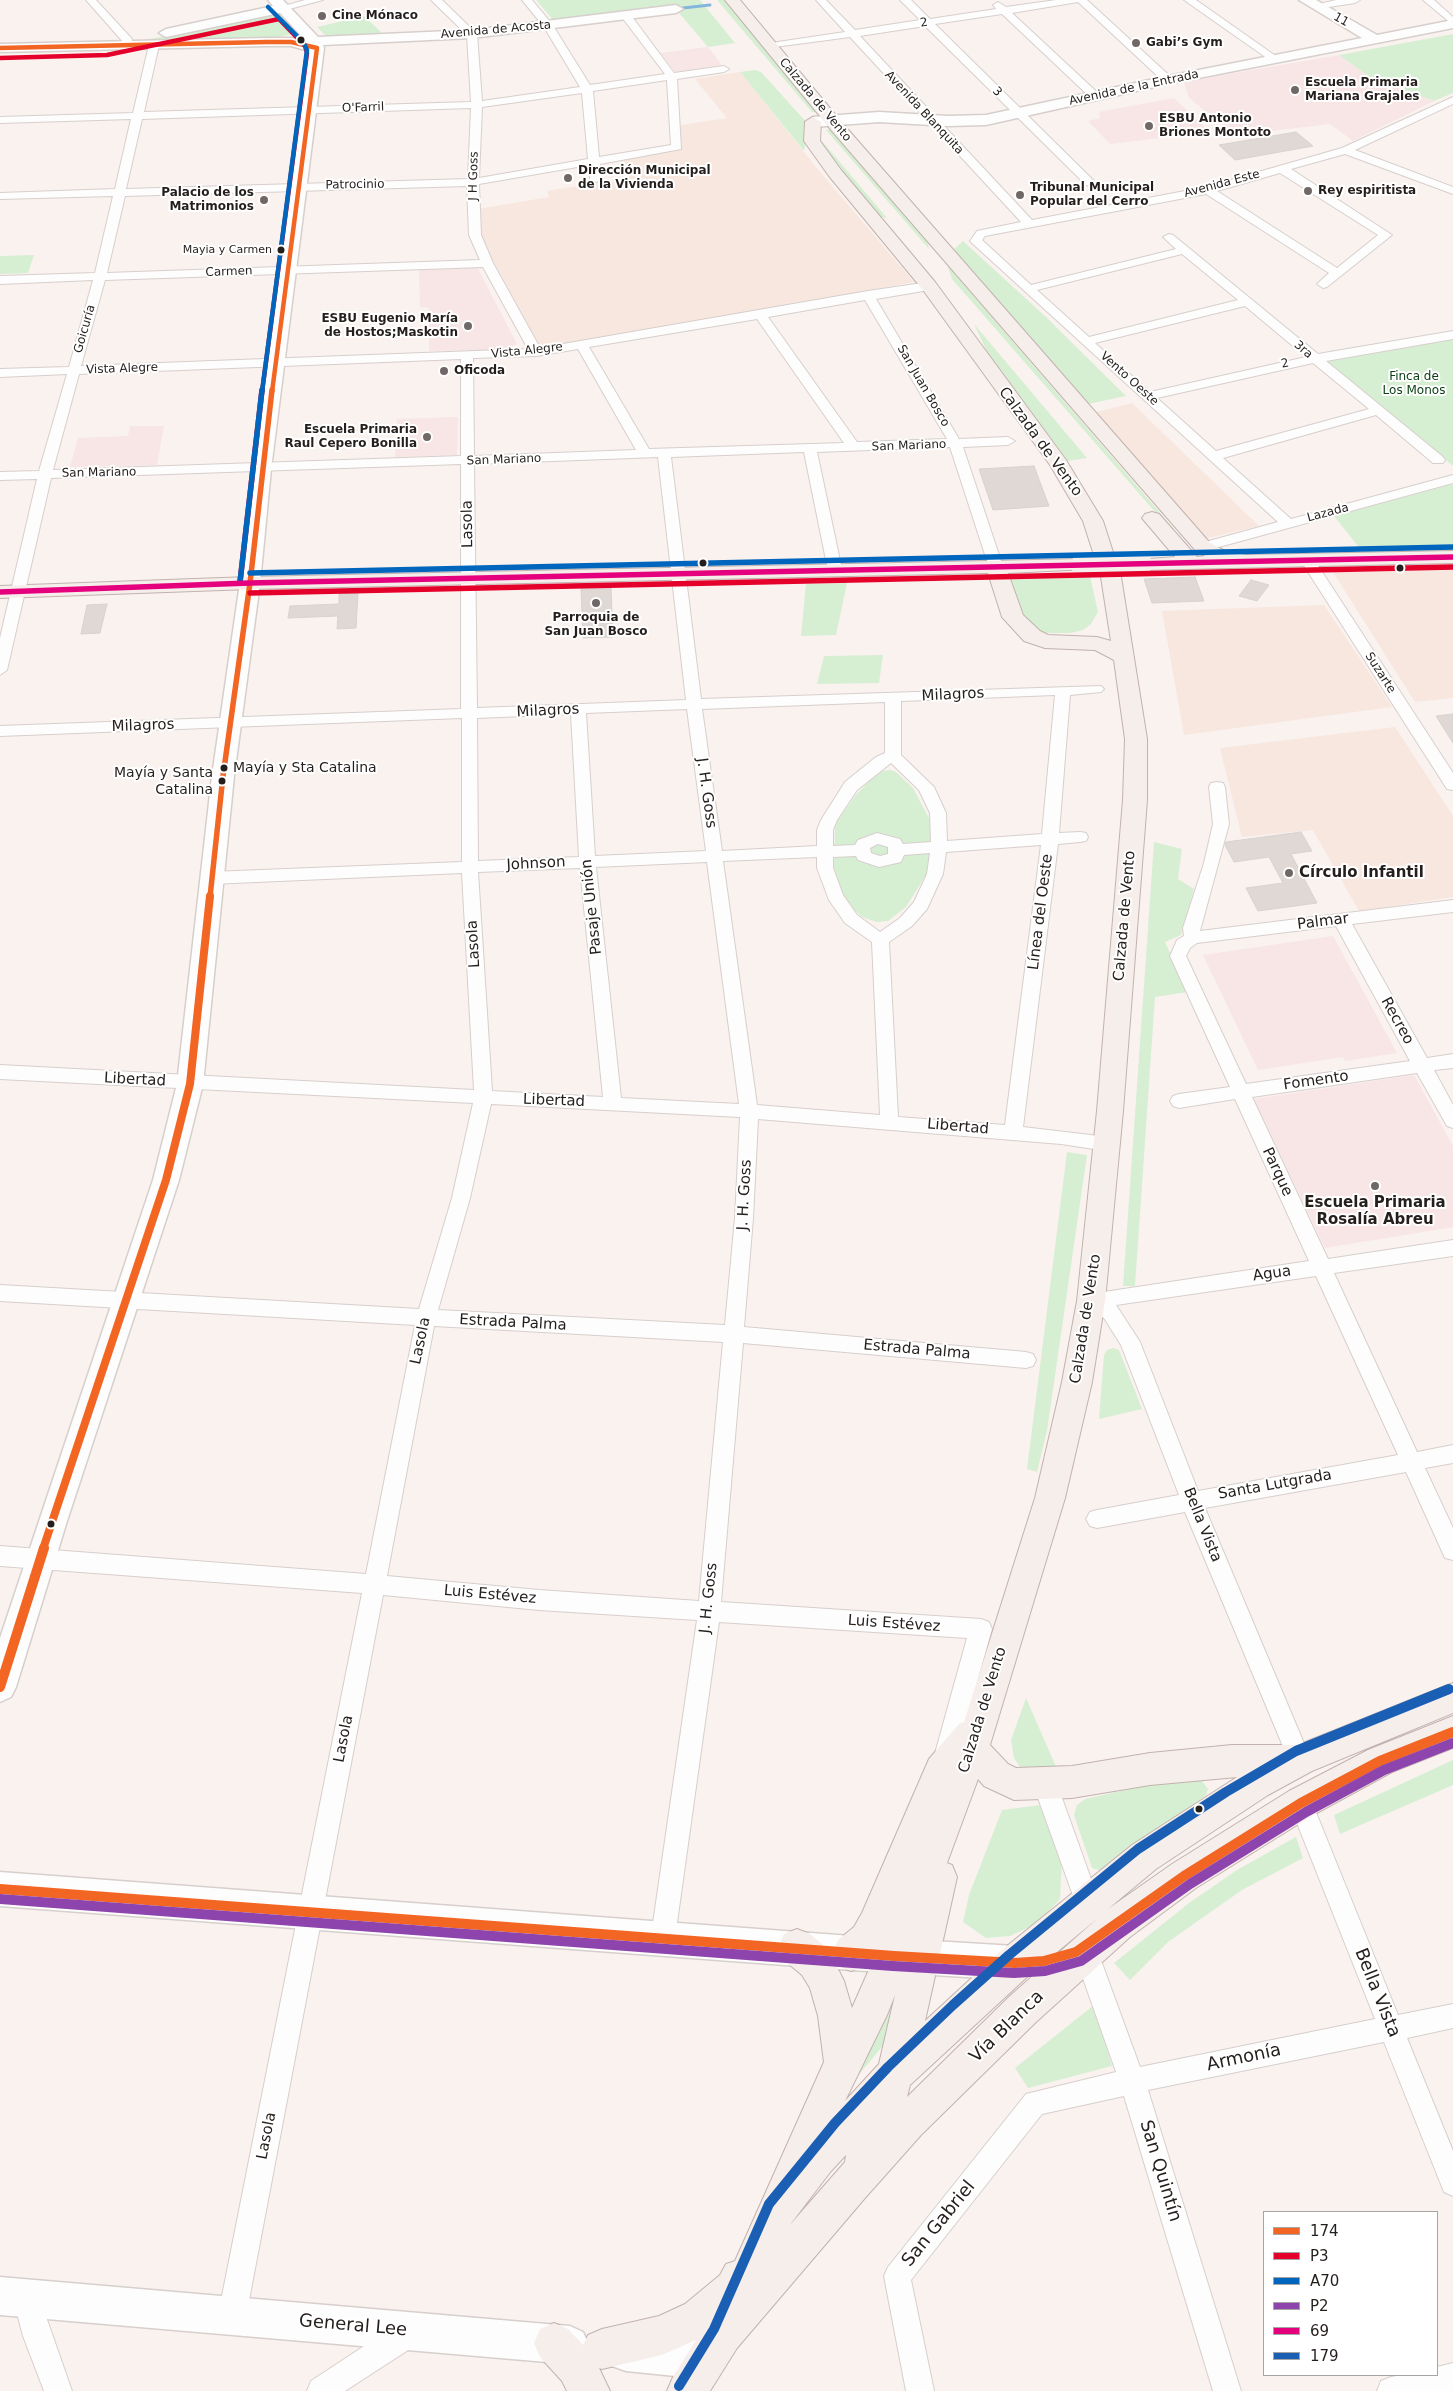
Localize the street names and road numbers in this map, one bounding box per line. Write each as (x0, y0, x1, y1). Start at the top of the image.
street label: 11 (1331, 10, 1351, 30)
street label: 2 (919, 15, 929, 31)
street label: Avenida de Acosta (440, 18, 552, 42)
street label: Calzada de Vento (776, 55, 854, 145)
street label: Avenida de la Entrada (1068, 67, 1200, 109)
street label: Avenida Blanquita (882, 68, 966, 158)
street label: 3 (989, 84, 1005, 100)
street label: O'Farril (342, 100, 384, 116)
street label: J H Goss (466, 151, 482, 201)
street label: Avenida Este (1183, 167, 1261, 201)
street label: Patrocinio (325, 177, 385, 193)
street label: Carmen (205, 264, 253, 280)
street label: Goicuría (71, 303, 99, 355)
street label: 3ra (1291, 338, 1315, 362)
street label: Vista Alegre (490, 340, 564, 362)
street label: San Juan Bosco (894, 343, 952, 429)
street label: Vento Oeste (1097, 349, 1161, 409)
street label: 2 (1280, 356, 1290, 372)
street label: Vista Alegre (86, 361, 158, 377)
street label: Calzada de Vento (994, 384, 1086, 500)
street label: San Mariano (871, 438, 947, 454)
street label: San Mariano (466, 452, 542, 468)
street label: San Mariano (62, 465, 136, 481)
street label: Lasola (459, 500, 477, 548)
street label: Lazada (1306, 501, 1350, 525)
street label: Suzarte (1361, 650, 1399, 696)
street label: Milagros (921, 684, 985, 706)
street label: Milagros (516, 700, 580, 722)
street label: Milagros (111, 716, 175, 736)
street label: J. H. Goss (692, 757, 720, 829)
street label: Calzada de Vento (1110, 850, 1140, 982)
street label: Johnson (506, 853, 566, 875)
street label: Línea del Oeste (1025, 853, 1057, 971)
street label: Pasaje Unión (578, 858, 606, 956)
street label: Palmar (1296, 910, 1350, 934)
street label: Lasola (464, 920, 484, 968)
street label: Recreo (1377, 994, 1417, 1048)
street label: Fomento (1282, 1068, 1350, 1094)
street label: Libertad (104, 1069, 166, 1091)
street label: Libertad (523, 1091, 585, 1111)
street label: Libertad (926, 1115, 990, 1139)
street label: Parque (1258, 1145, 1296, 1199)
street label: J. H. Goss (734, 1159, 756, 1231)
street label: Calzada de Vento (1067, 1253, 1105, 1385)
street label: Agua (1252, 1262, 1292, 1286)
street label: Estrada Palma (459, 1311, 567, 1335)
street label: Lasola (407, 1316, 435, 1366)
street label: Estrada Palma (863, 1336, 971, 1364)
street label: Santa Lutgrada (1217, 1466, 1333, 1504)
street label: Bella Vista (1179, 1485, 1225, 1565)
street label: J. H. Goss (696, 1562, 722, 1634)
street label: Luis Estévez (443, 1582, 537, 1608)
street label: Luis Estévez (847, 1612, 941, 1636)
street label: Calzada de Vento (955, 1645, 1011, 1775)
street label: Lasola (331, 1714, 357, 1764)
street label: Bella Vista (1349, 1945, 1405, 2041)
street label: Vía Blanca (965, 1986, 1049, 2068)
street label: Armonía (1205, 2040, 1283, 2076)
street label: Lasola (254, 2111, 280, 2161)
street label: San Quintín (1134, 2118, 1186, 2224)
street label: San Gabriel (898, 2177, 980, 2271)
street label: General Lee (298, 2311, 408, 2341)

